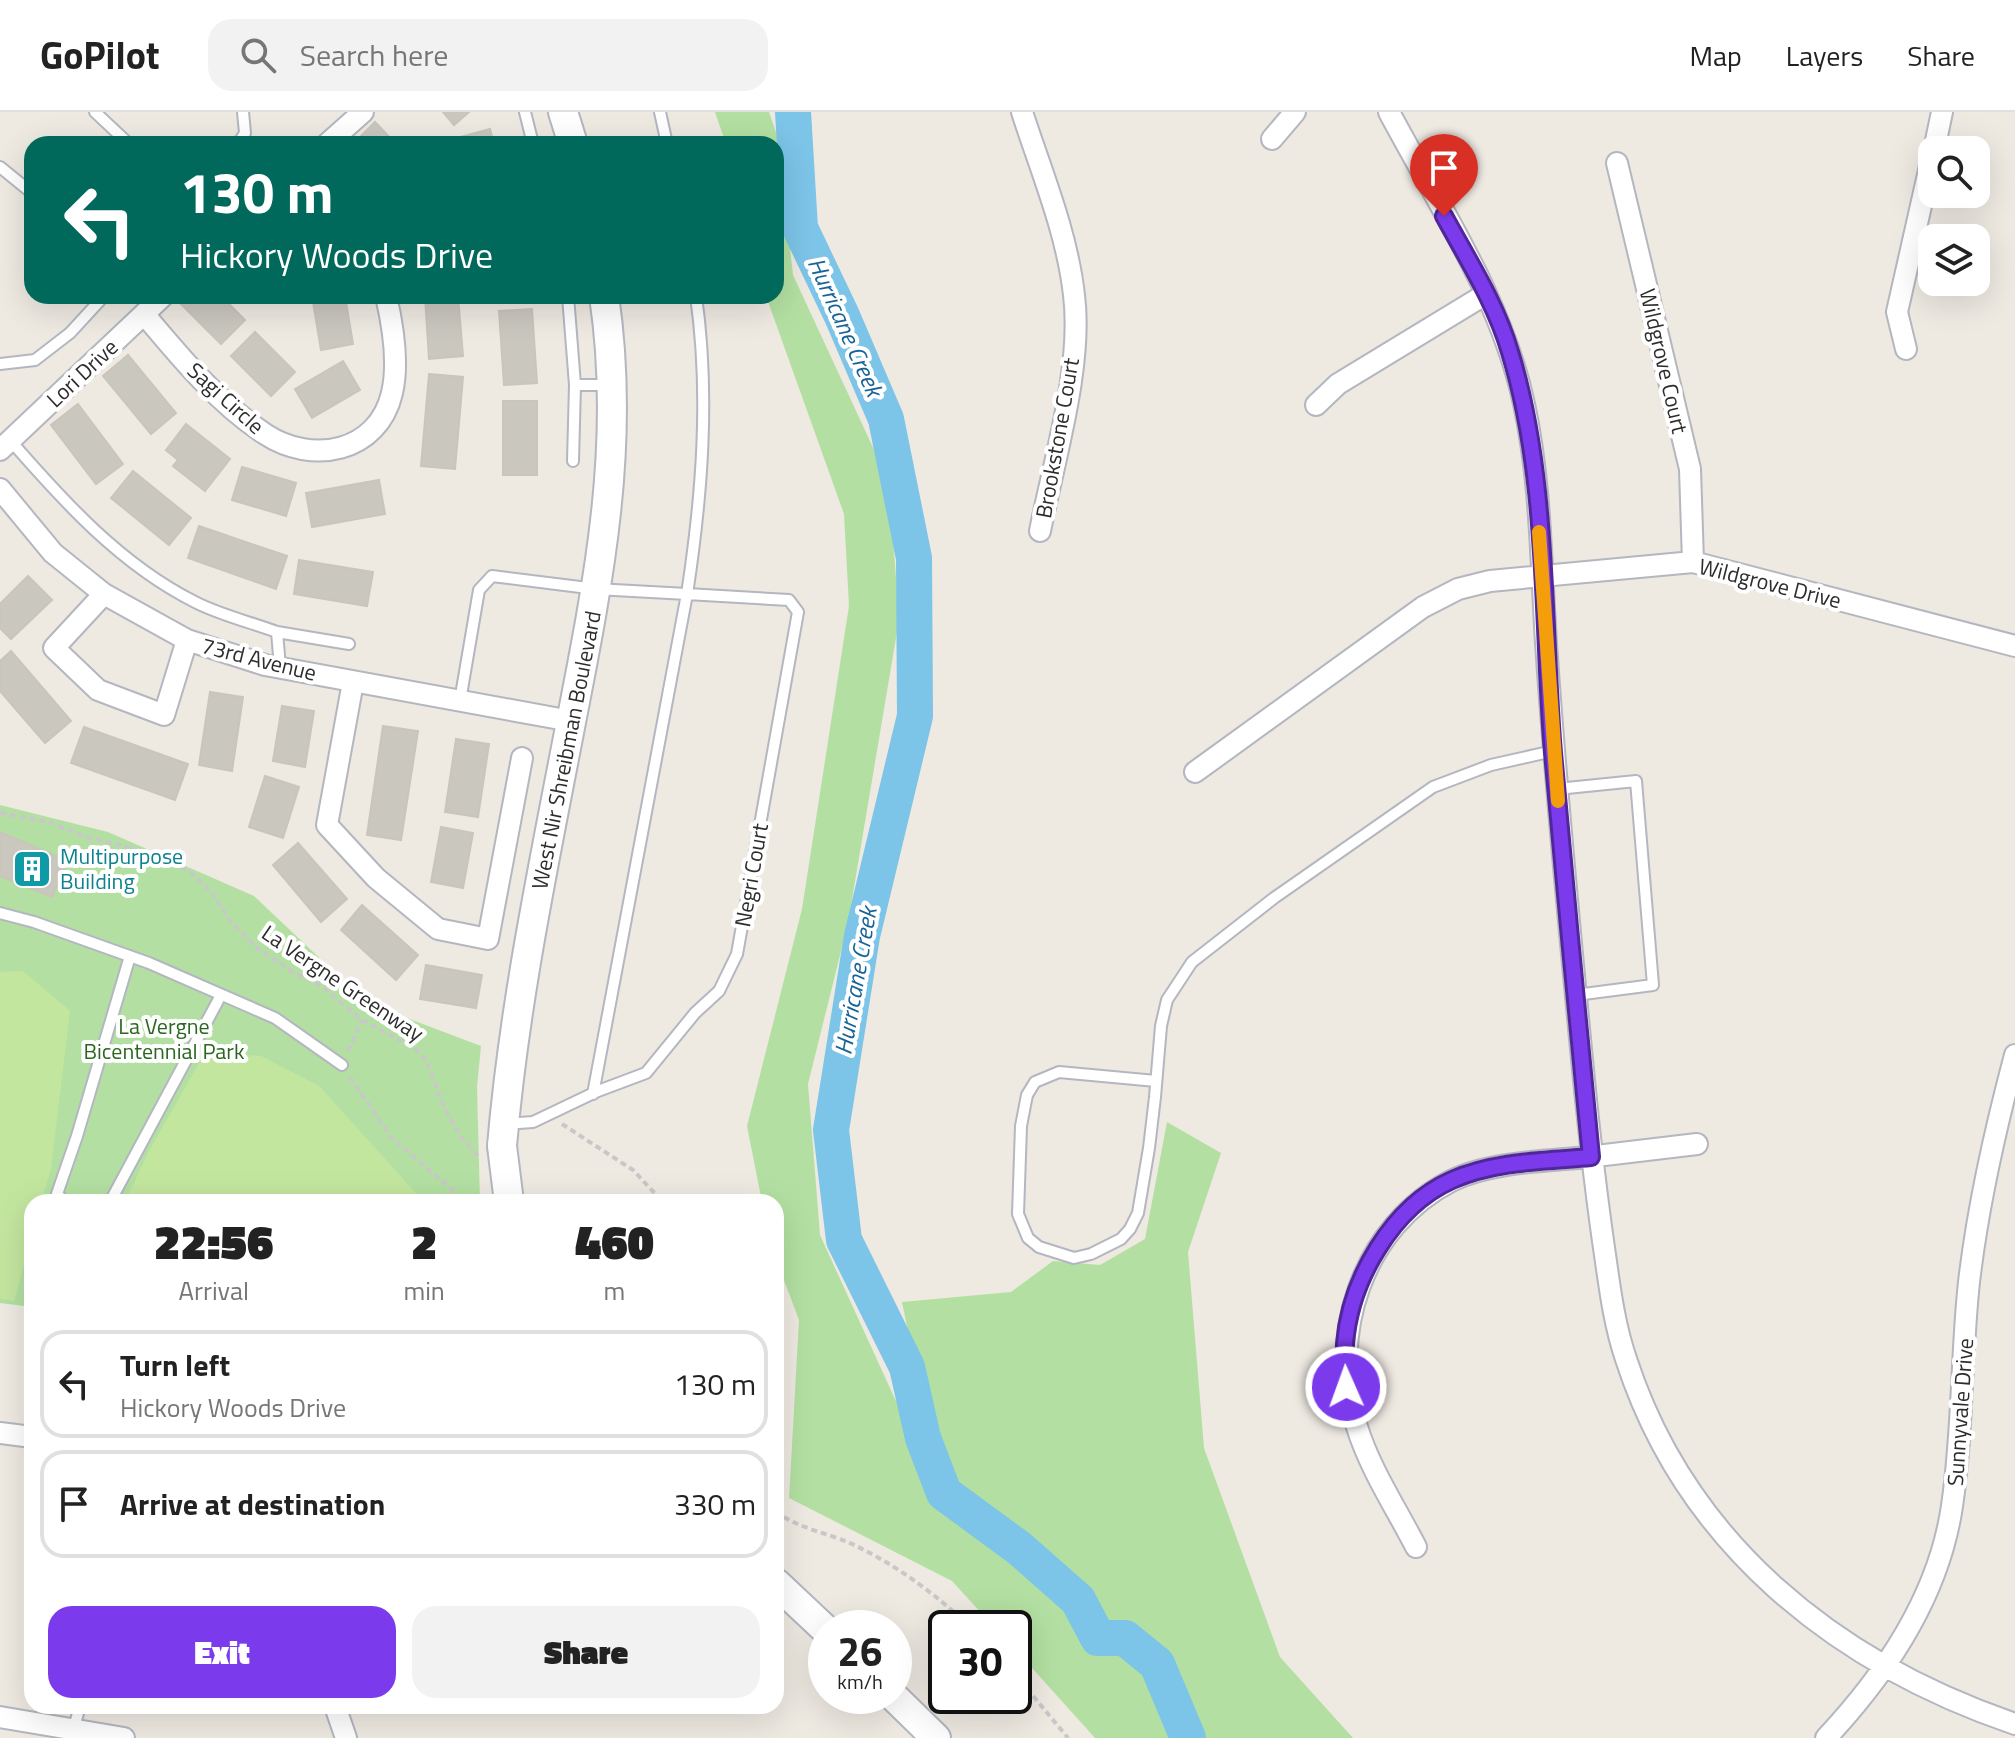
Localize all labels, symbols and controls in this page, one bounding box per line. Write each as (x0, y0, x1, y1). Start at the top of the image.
search box (208, 19, 768, 91)
text: GoPilot (40, 26, 160, 84)
text: Search here (300, 32, 449, 78)
icon: search (236, 33, 280, 77)
text: Map (1689, 34, 1742, 77)
text: Layers (1786, 34, 1863, 77)
text: Share (1907, 34, 1975, 77)
pin (1410, 134, 1478, 216)
map controls (1918, 136, 1990, 296)
button: search (1918, 136, 1990, 208)
icon: arrive (1422, 146, 1466, 190)
text: 130 m (180, 150, 333, 235)
icon: left (48, 168, 152, 272)
button: layers (1918, 224, 1990, 296)
text: Hickory Woods Drive (180, 227, 493, 282)
water label: Hurricane Creek (799, 251, 894, 405)
street label: Wildgrove Court (1631, 285, 1697, 437)
street label: Lori Drive (38, 331, 126, 415)
street label: Sagi Circle (180, 354, 272, 442)
street label: Brookstone Court (1026, 355, 1088, 521)
street label: Wildgrove Drive (1695, 549, 1845, 617)
street label: West Nir Shreibman Boulevard (522, 608, 610, 892)
street label: 73rd Avenue (198, 628, 320, 690)
street label: Negri Court (725, 820, 777, 930)
place label: Multipurpose Building (60, 839, 183, 898)
building icon: Multipurpose Building (11, 848, 53, 890)
water label: Hurricane Creek (824, 901, 886, 1057)
street label: La Vergne Greenway (255, 916, 431, 1050)
park label: La Vergne Bicentennial Park (83, 1009, 245, 1068)
text: 22:56 (154, 1205, 273, 1278)
text: 2 (411, 1205, 437, 1278)
text: 460 (575, 1205, 654, 1278)
text: Arrival (178, 1271, 249, 1310)
text: min (403, 1271, 445, 1310)
text: m (604, 1271, 625, 1310)
street label: Sunnyvale Drive (1938, 1337, 1982, 1487)
text: Turn left (120, 1342, 230, 1388)
position arrow (1304, 1345, 1388, 1429)
text: 130 m (674, 1361, 756, 1407)
icon: left (52, 1362, 96, 1406)
text: Hickory Woods Drive (120, 1388, 346, 1427)
text: Arrive at destination (120, 1481, 385, 1527)
text: 330 m (674, 1481, 756, 1527)
icon: arrive (52, 1482, 96, 1526)
button: Exit (48, 1606, 396, 1698)
button: Share (412, 1606, 760, 1698)
speed limit sign: 30 (928, 1610, 1032, 1714)
text: 26 (838, 1621, 882, 1682)
text: km/h (837, 1666, 883, 1697)

